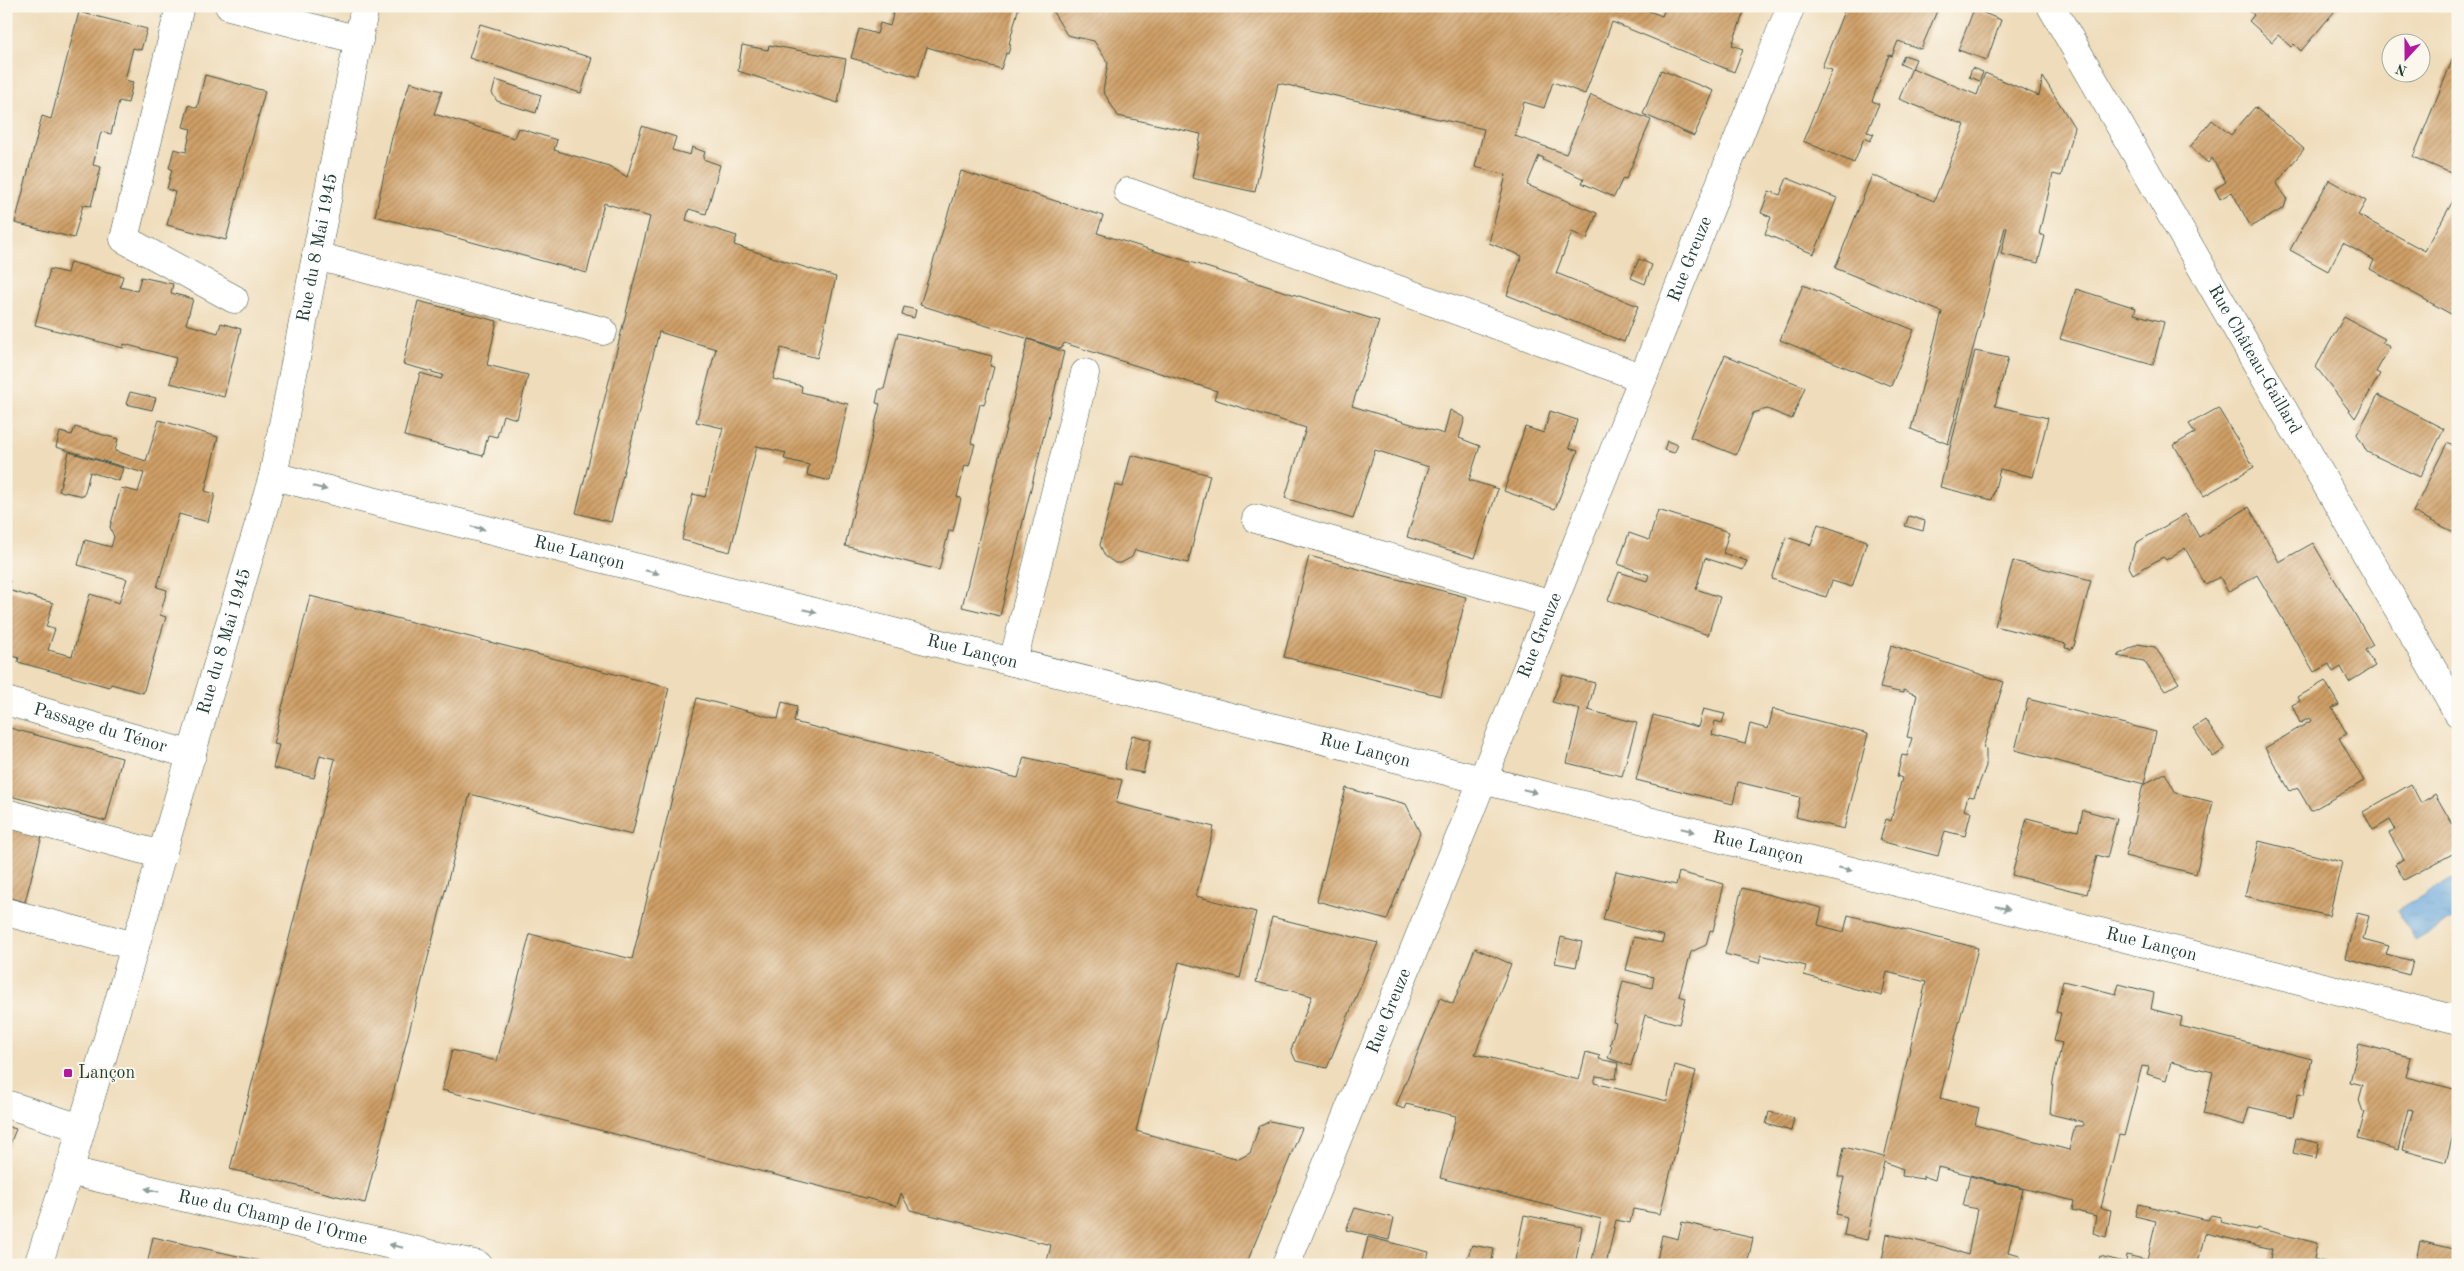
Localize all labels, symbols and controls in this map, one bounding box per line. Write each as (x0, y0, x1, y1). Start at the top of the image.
north arrow (2382, 32, 2432, 82)
text: N (2394, 61, 2409, 78)
street label: Rue du 8 Mai 1945 (294, 172, 341, 324)
street label: Rue Greuze (1665, 214, 1715, 304)
street label: Rue Château-Gaillard (2205, 282, 2304, 437)
one-way arrow (313, 484, 328, 492)
one-way arrow (470, 524, 485, 532)
street label: Rue Lançon (532, 533, 627, 573)
street label: Rue du 8 Mai 1945 (195, 566, 254, 716)
one-way arrow (645, 568, 660, 576)
street label: Rue Greuze (1515, 590, 1565, 681)
one-way arrow (802, 607, 817, 615)
street label: Rue Lançon (925, 632, 1020, 672)
street label: Passage du Ténor (31, 700, 169, 756)
street label: Rue Lançon (1318, 731, 1413, 771)
one-way arrow (1522, 787, 1537, 795)
one-way arrow (1680, 826, 1695, 834)
street label: Rue Lançon (1711, 828, 1806, 868)
one-way arrow (1838, 865, 1853, 873)
one-way arrow (1996, 904, 2011, 912)
street label: Rue Lançon (2104, 925, 2199, 965)
street label: Rue Greuze (1364, 966, 1414, 1056)
place label: Lançon (78, 1064, 135, 1082)
marker: Lançon (62, 1067, 74, 1079)
one-way arrow (145, 1186, 160, 1194)
street label: Rue du Champ de l'Orme (176, 1187, 369, 1248)
one-way arrow (388, 1242, 403, 1250)

